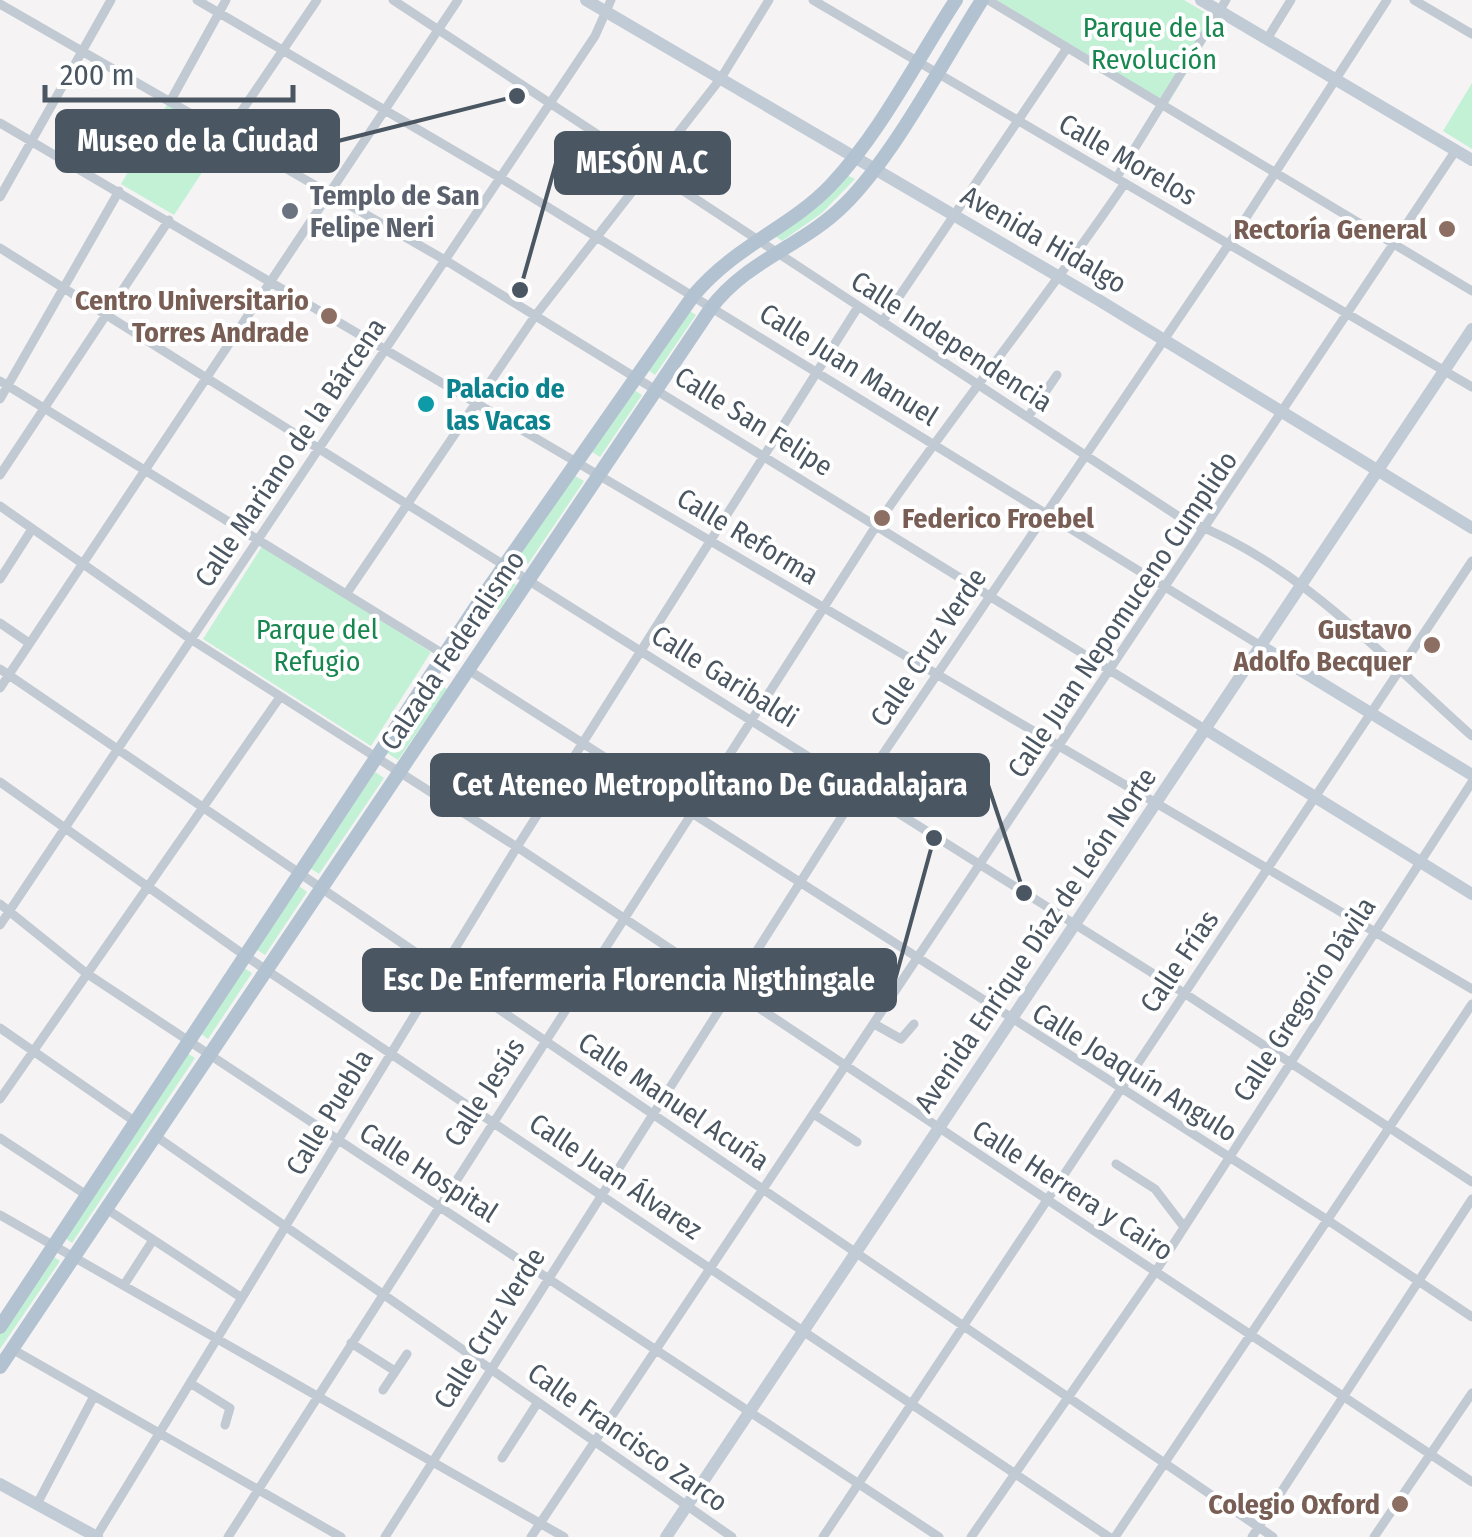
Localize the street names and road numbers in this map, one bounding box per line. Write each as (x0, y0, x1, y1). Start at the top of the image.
street label: Calle Morelos (1053, 107, 1203, 212)
street label: Avenida Hidalgo (955, 179, 1132, 300)
street label: Calle Independencia (845, 264, 1059, 419)
street label: Calle Juan Manuel (753, 296, 944, 432)
street label: Calle Mariano de la Bárcena (188, 311, 393, 593)
street label: Calle San Felipe (669, 360, 839, 483)
street label: Calle Juan Nepomuceno Cumplido (1001, 445, 1244, 784)
street label: Calle Reforma (671, 481, 824, 592)
street label: Calzada Federalismo (373, 544, 531, 756)
street label: Calle Cruz Verde (863, 562, 993, 733)
street label: Calle Garibaldi (645, 618, 804, 735)
street label: Avenida Enrique Díaz de León Norte (908, 762, 1163, 1119)
street label: Calle Gregorio Dávila (1226, 891, 1383, 1108)
street label: Calle Frías (1133, 904, 1226, 1019)
street label: Calle Joaquín Angulo (1026, 996, 1243, 1149)
street label: Calle Manuel Acuña (572, 1025, 775, 1177)
street label: Calle Jesús (437, 1032, 532, 1153)
street label: Calle Puebla (279, 1043, 380, 1181)
street label: Calle Juan Álvarez (523, 1107, 708, 1246)
street label: Calle Herrera y Cairo (966, 1113, 1179, 1268)
street label: Calle Hospital (354, 1116, 504, 1229)
street label: Calle Cruz Verde (427, 1242, 552, 1415)
street label: Calle Francisco Zarco (521, 1356, 734, 1519)

